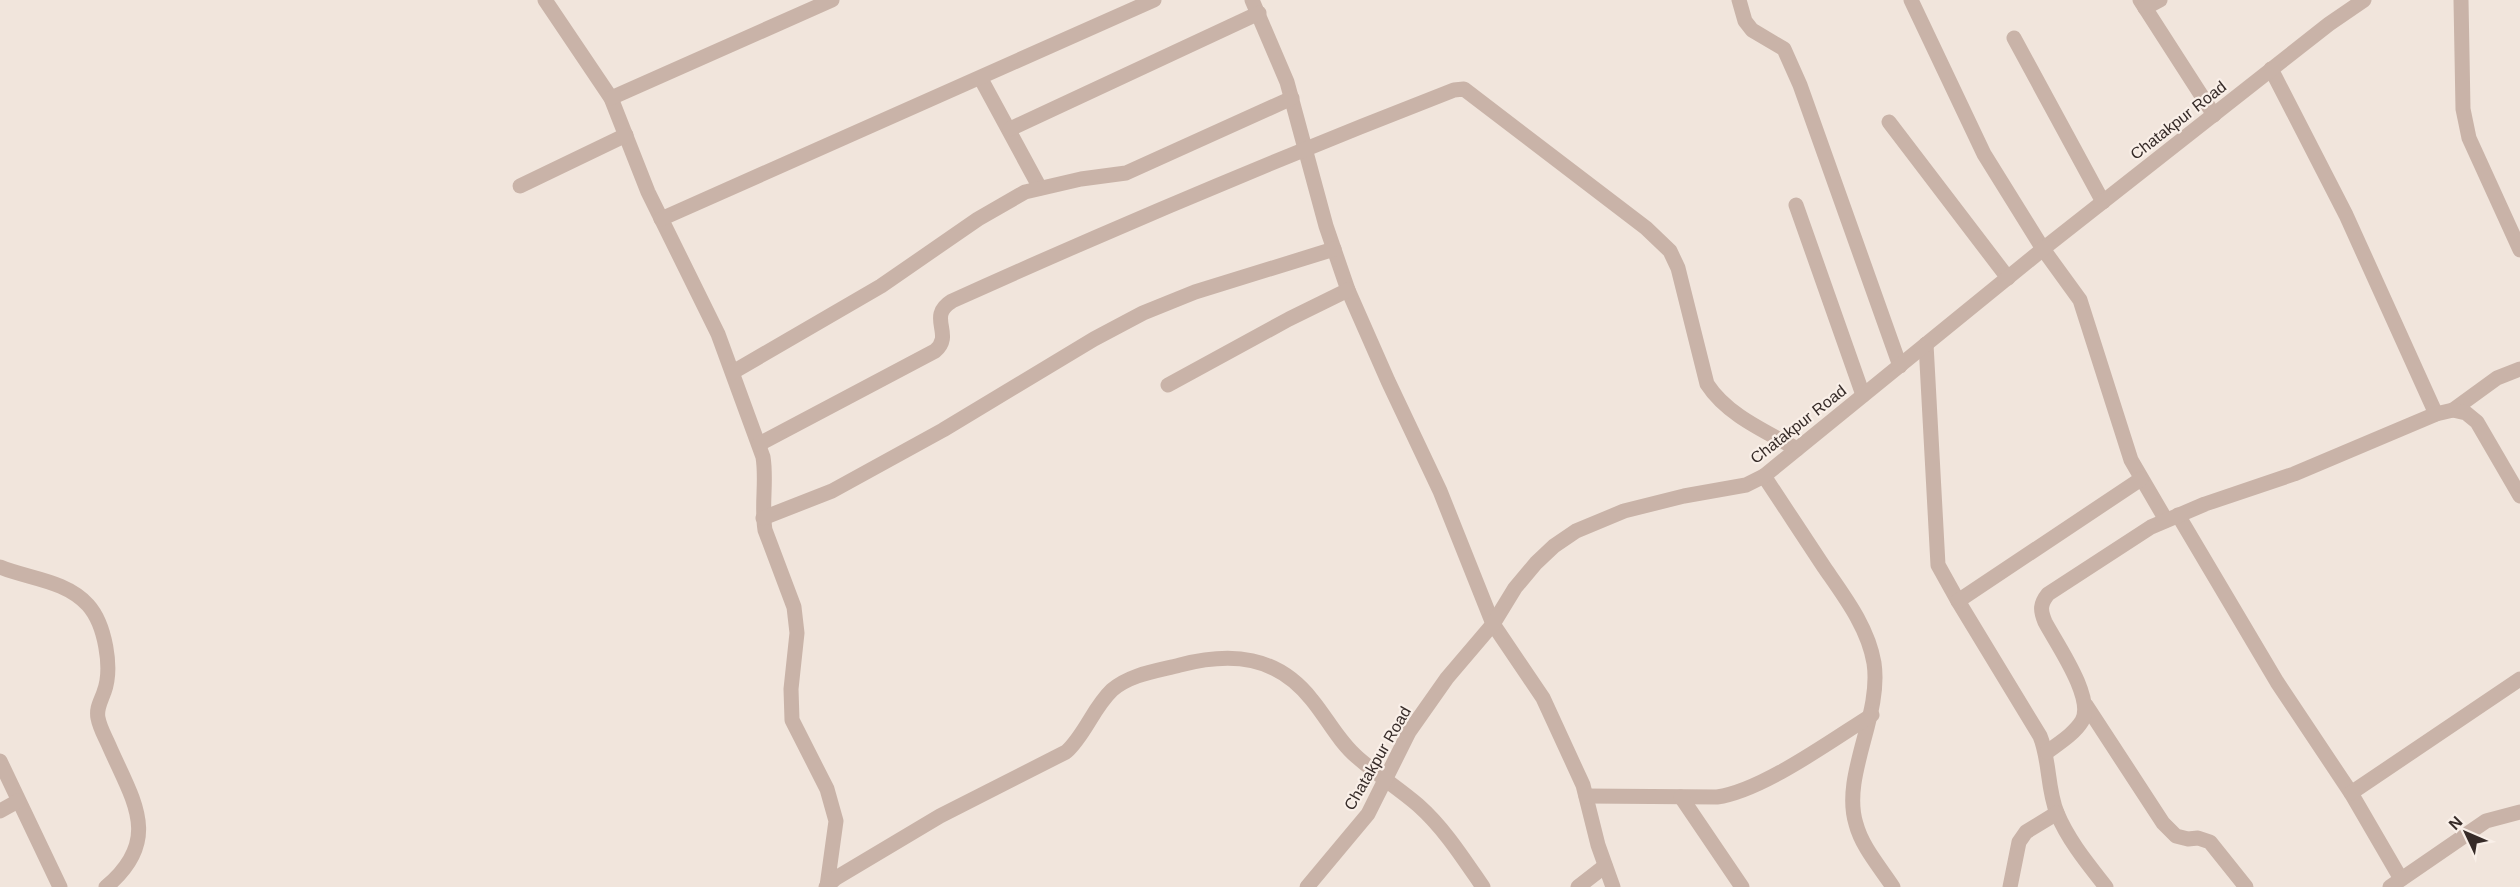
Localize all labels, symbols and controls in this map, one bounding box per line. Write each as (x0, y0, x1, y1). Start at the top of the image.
street label: Chatakpur Road (2127, 78, 2229, 163)
street label: Chatakpur Road (1747, 382, 1849, 467)
street label: Chatakpur Road (1341, 704, 1414, 813)
north arrow (2436, 803, 2496, 863)
text: N (2445, 813, 2466, 833)

